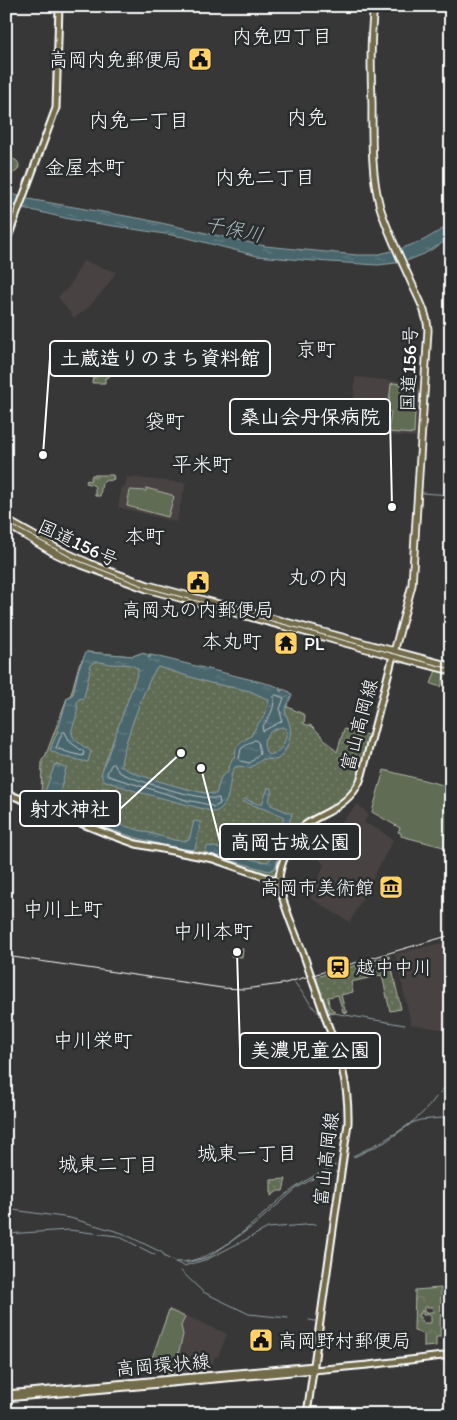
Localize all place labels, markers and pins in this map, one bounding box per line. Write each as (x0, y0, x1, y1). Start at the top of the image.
public building icon: 高岡内免郵便局 (187, 46, 213, 72)
place label: 高岡内免郵便局 (49, 48, 182, 71)
callout: 土蔵造りのまち資料館 (50, 341, 270, 376)
callout: 桑山会丹保病院 (230, 399, 390, 434)
public building icon: 高岡丸の内郵便局 (185, 569, 211, 595)
place label: 高岡丸の内郵便局 (122, 598, 274, 621)
temple icon: PL (273, 630, 299, 656)
place label: PL (304, 632, 325, 655)
callout: 射水神社 (20, 791, 120, 826)
callout: 高岡古城公園 (220, 824, 360, 859)
museum icon: 高岡市美術館 (378, 874, 404, 900)
place label: 高岡市美術館 (260, 876, 374, 899)
station icon: 越中中川 (325, 954, 351, 980)
place label: 越中中川 (356, 956, 432, 979)
callout: 美濃児童公園 (240, 1033, 380, 1068)
public building icon: 高岡野村郵便局 (248, 1327, 274, 1353)
place label: 高岡野村郵便局 (278, 1329, 411, 1352)

